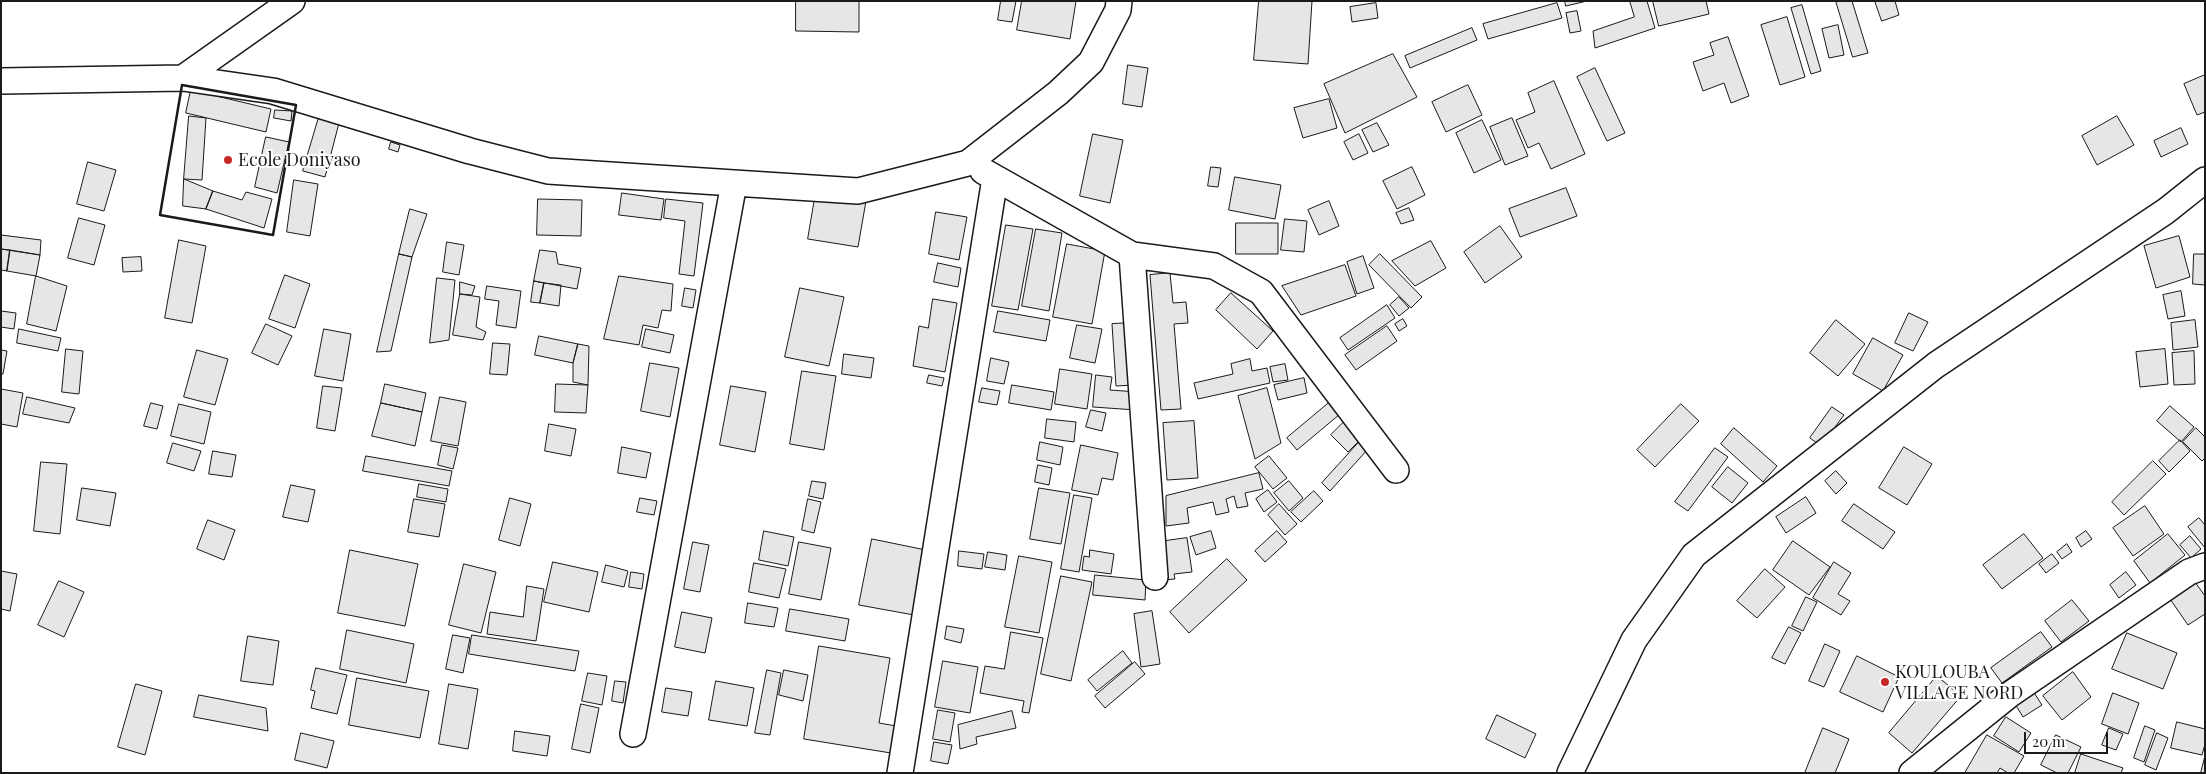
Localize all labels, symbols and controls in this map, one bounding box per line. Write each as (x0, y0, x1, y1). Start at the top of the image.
place label: Ecole Doniyaso (238, 149, 361, 171)
marker: Ecole Doniyaso (222, 154, 234, 166)
place label: KOULOUBA VILLAGE NORD (1895, 661, 2023, 704)
marker: KOULOUBA VILLAGE NORD (1879, 676, 1891, 688)
scale bar (2026, 722, 2110, 754)
text: 20 m (2032, 731, 2065, 751)

